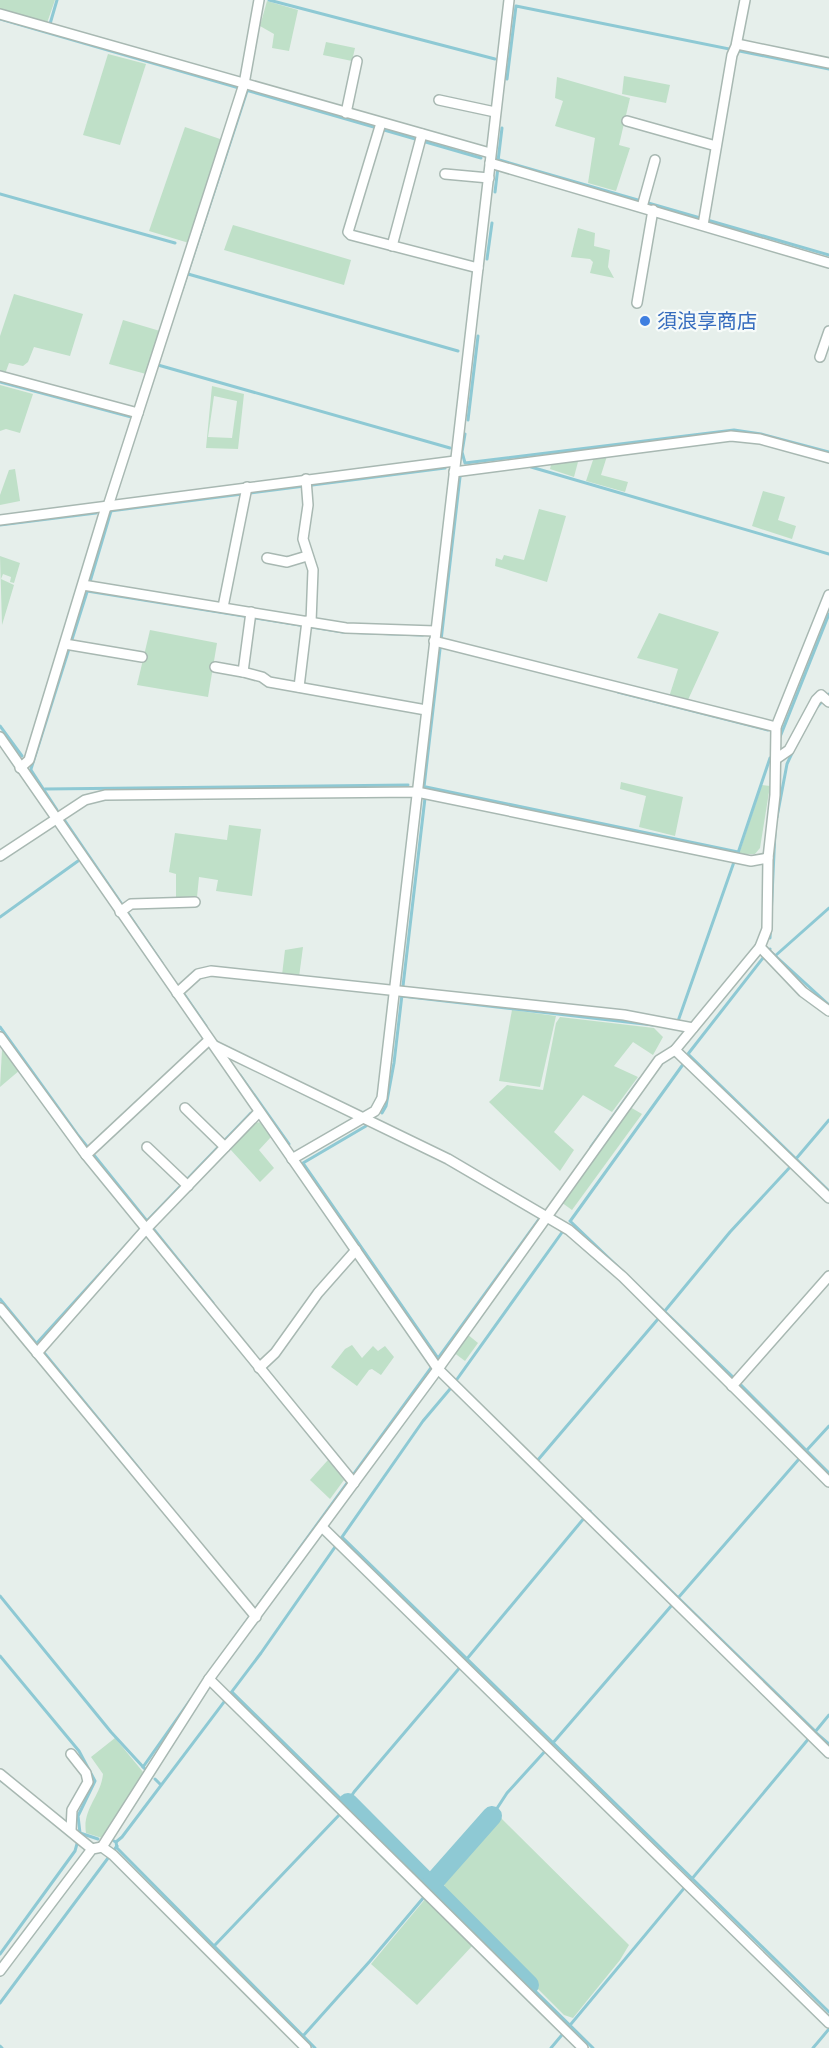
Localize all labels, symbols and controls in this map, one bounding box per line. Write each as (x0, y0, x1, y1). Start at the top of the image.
place label: 須浪享商店 (657, 309, 757, 333)
marker: 須浪享商店 (638, 314, 652, 328)

